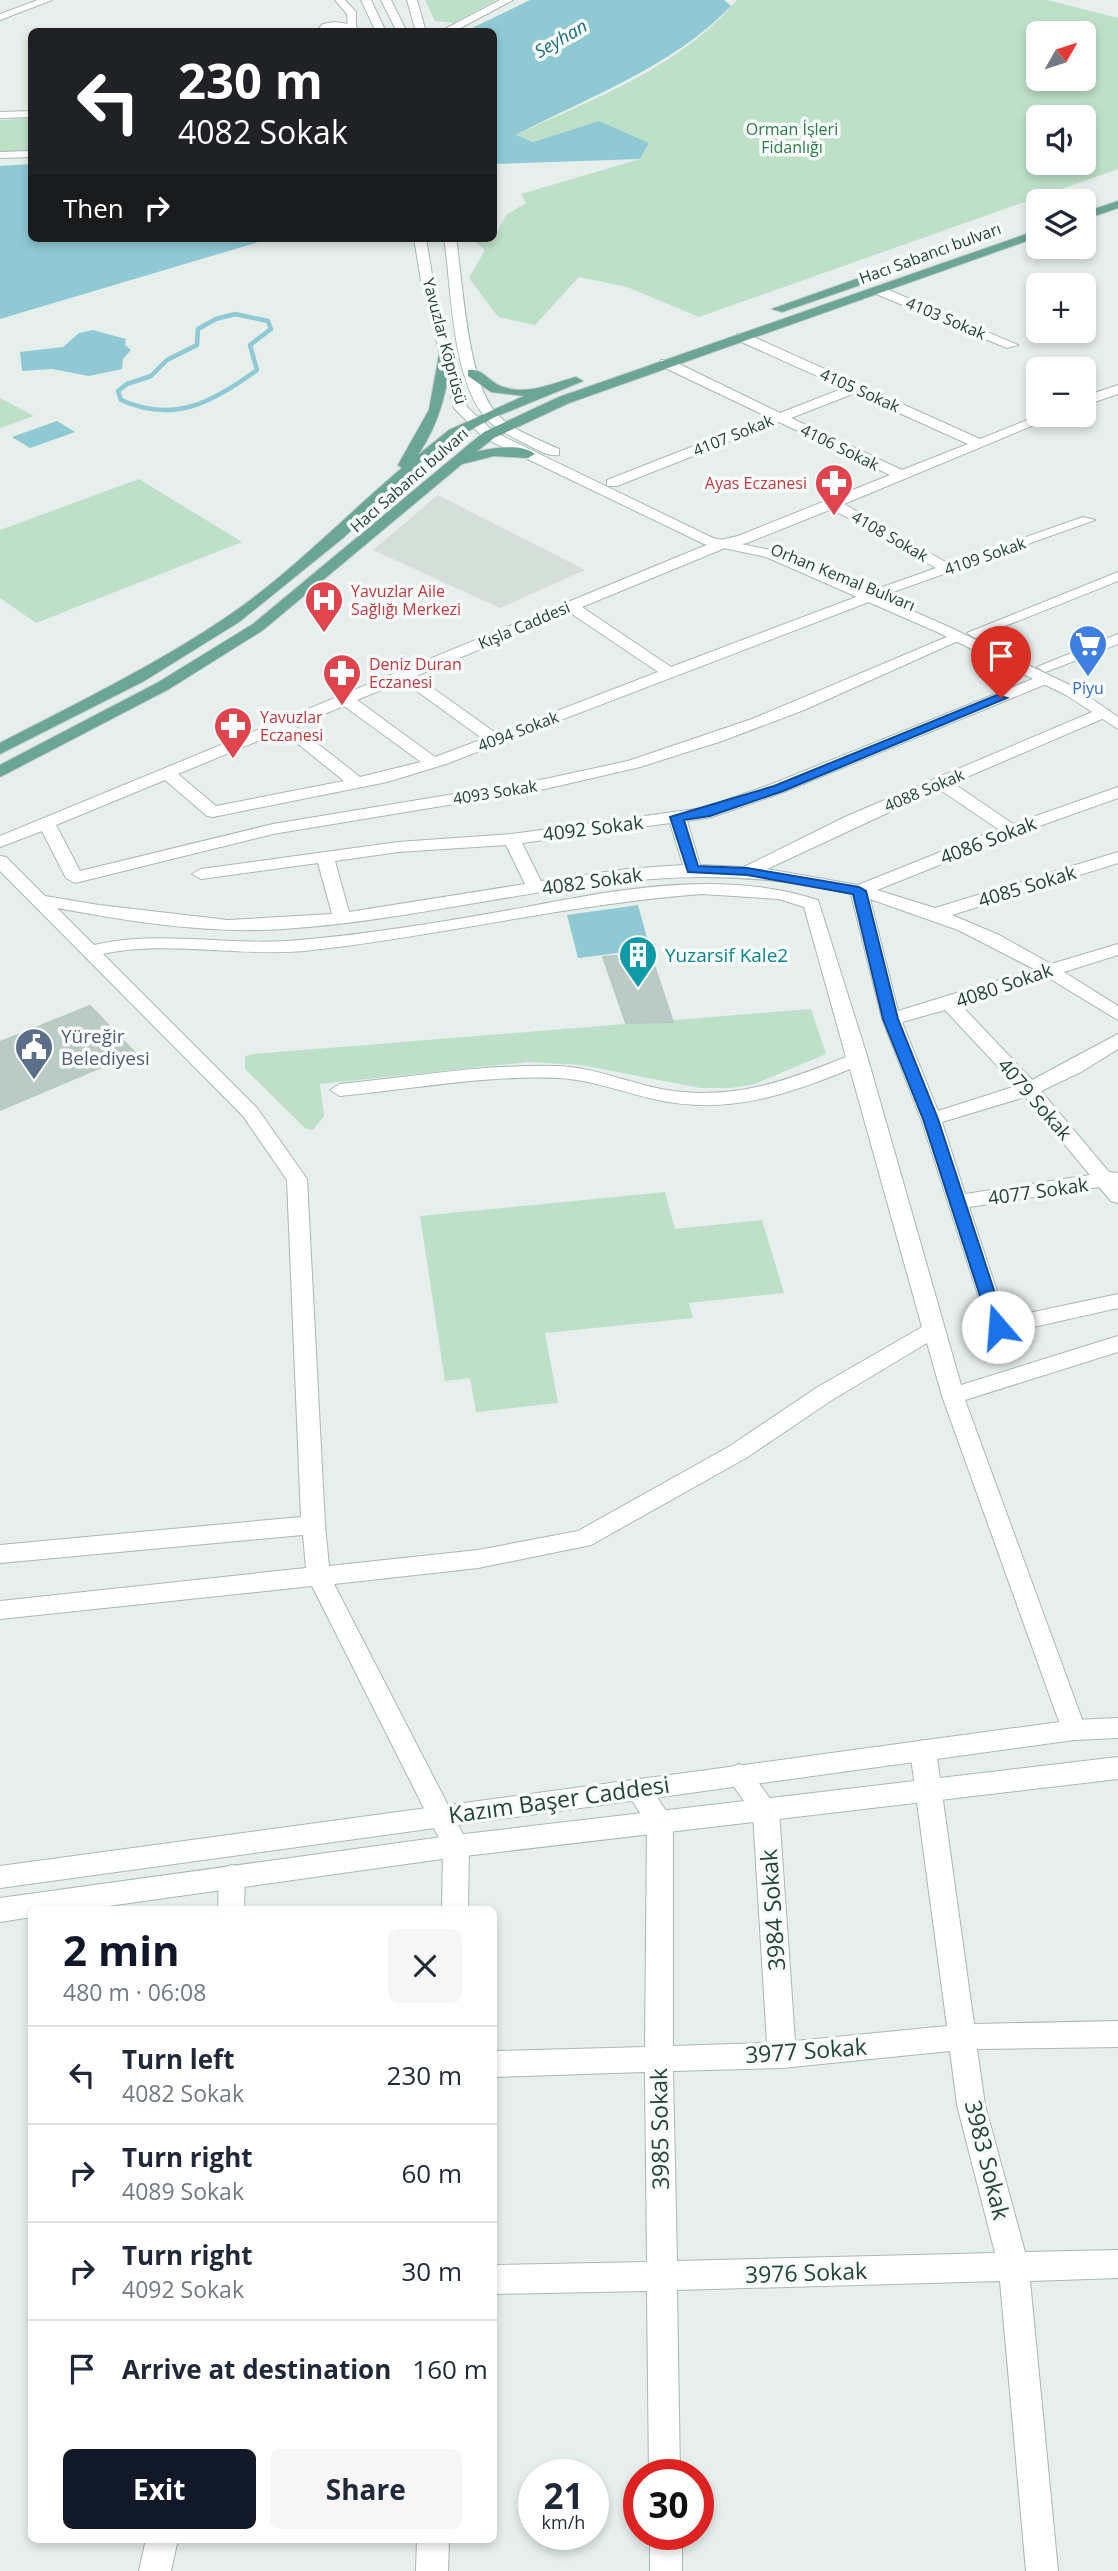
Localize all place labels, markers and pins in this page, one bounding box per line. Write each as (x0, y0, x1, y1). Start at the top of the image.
pharmacy icon: Ayas Eczanesi (813, 462, 855, 517)
place label: Ayas Eczanesi (705, 472, 807, 494)
hospital icon: Yavuzlar Aile Sağlığı Merkezi (303, 579, 345, 634)
place label: Yavuzlar Aile Sağlığı Merkezi (351, 580, 461, 620)
supermarket icon: Piyu (1067, 623, 1109, 678)
pin (971, 626, 1031, 698)
pharmacy icon: Deniz Duran Eczanesi (321, 652, 363, 707)
place label: Deniz Duran Eczanesi (369, 653, 462, 693)
place label: Piyu (1072, 677, 1104, 699)
pharmacy icon: Yavuzlar Eczanesi (212, 705, 254, 760)
place label: Yavuzlar Eczanesi (260, 706, 323, 746)
building icon: Yuzarsif Kale2 (617, 934, 659, 989)
place label: Yuzarsif Kale2 (665, 942, 788, 968)
place label: Yüreğir Belediyesi (61, 1023, 150, 1071)
public building icon: Yüreğir Belediyesi (13, 1026, 55, 1081)

